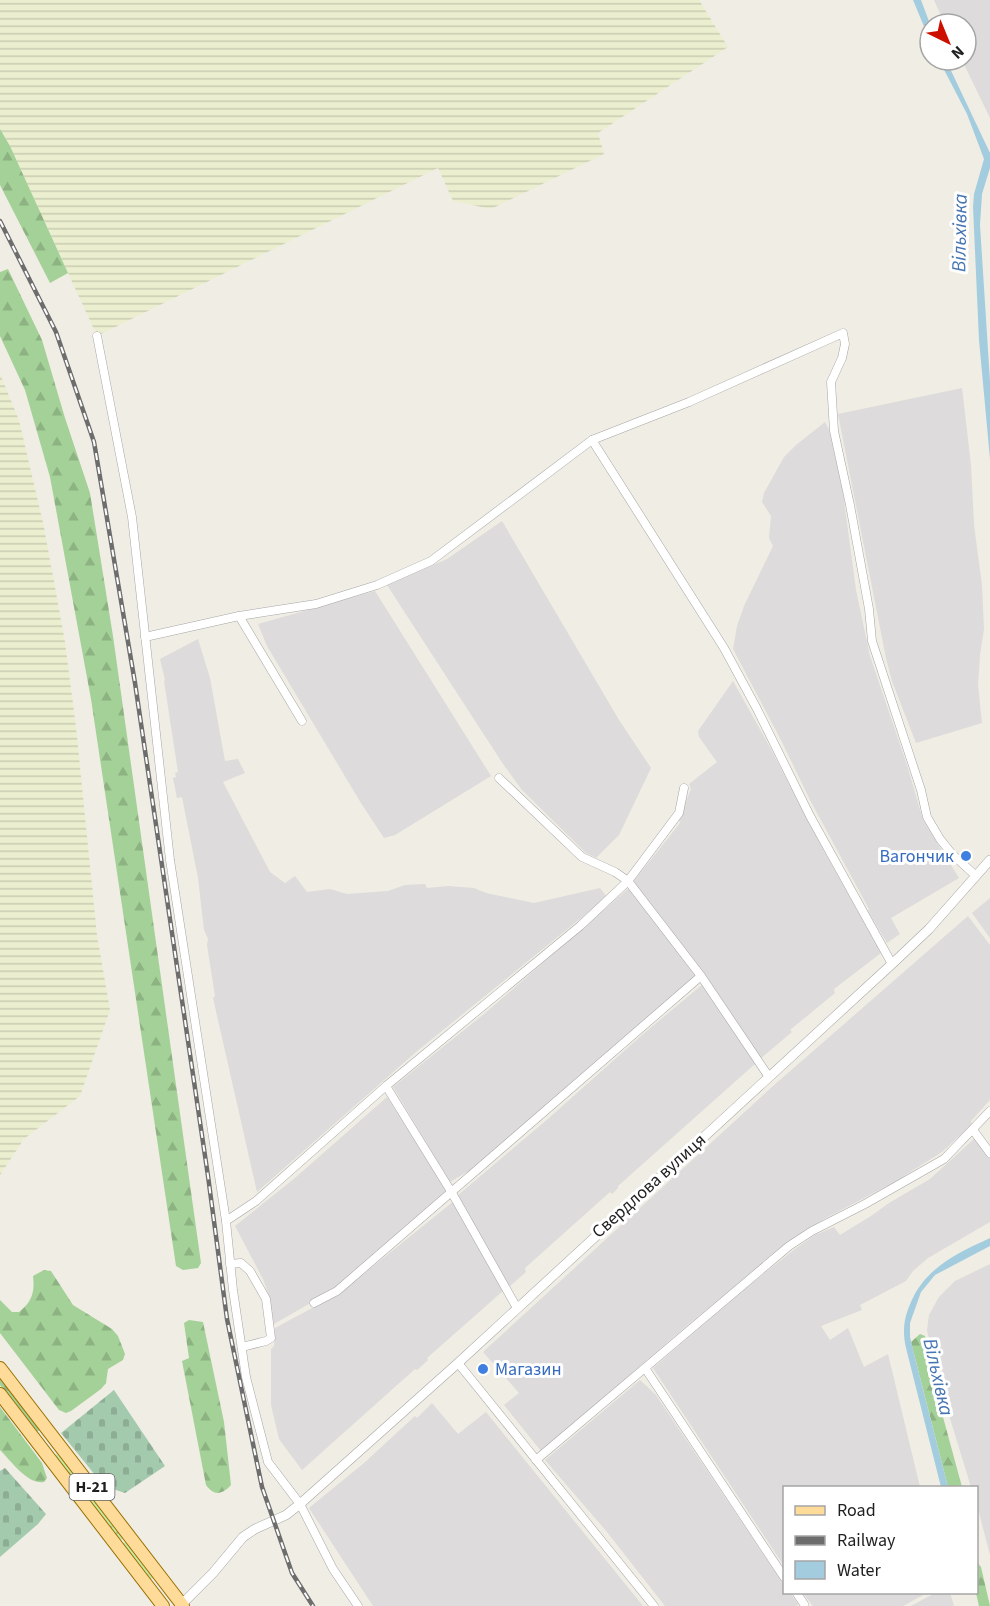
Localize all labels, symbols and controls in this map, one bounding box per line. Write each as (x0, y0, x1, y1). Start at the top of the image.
north arrow (918, 12, 978, 72)
text: N (946, 41, 969, 64)
water label: Вільхівка (945, 193, 975, 272)
place label: Вагончик (880, 844, 954, 869)
marker: Вагончик (959, 849, 973, 863)
street label: Свердлова вулиця (586, 1128, 712, 1244)
water label: Вільхівка (916, 1336, 961, 1419)
place label: Mагазин (495, 1357, 562, 1382)
marker: Mагазин (476, 1362, 490, 1376)
road number: Н-21 (70, 1474, 115, 1500)
legend (783, 1486, 978, 1594)
text: Road (837, 1498, 876, 1523)
text: Railway (837, 1528, 896, 1553)
text: Water (837, 1558, 881, 1583)

